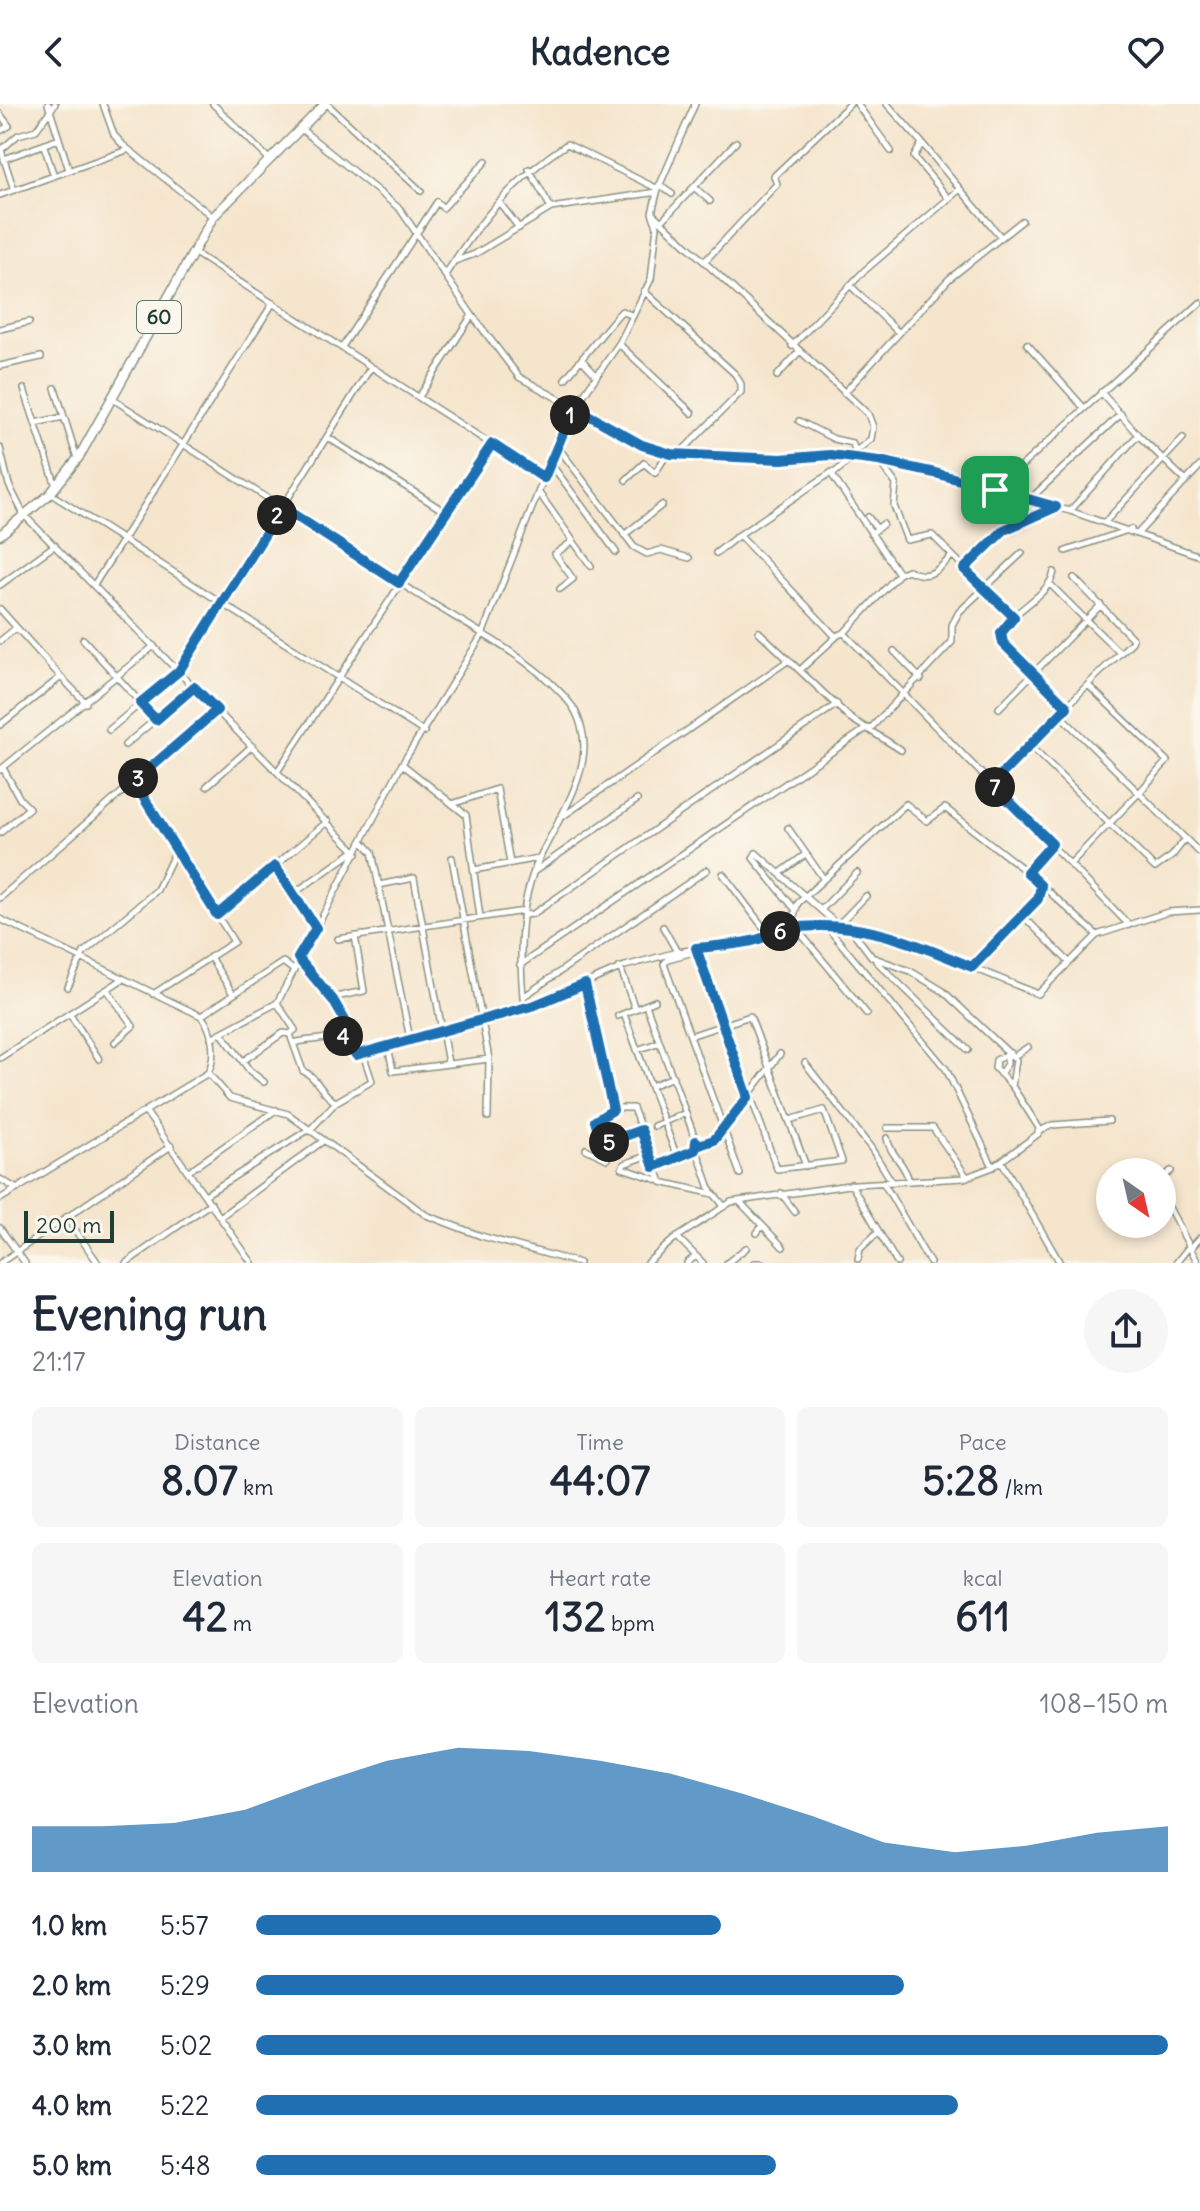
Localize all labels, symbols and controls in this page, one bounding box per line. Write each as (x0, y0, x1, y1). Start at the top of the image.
icon: back (32, 30, 76, 74)
text: Kadence (530, 30, 670, 75)
icon: heart (1124, 30, 1168, 74)
road number: 60 (137, 301, 181, 333)
pin: 1 (550, 395, 590, 435)
text: 1 (566, 401, 574, 429)
pin (961, 456, 1029, 524)
icon: arrive (973, 468, 1017, 512)
pin: 2 (257, 495, 297, 535)
text: 2 (271, 501, 283, 529)
pin: 3 (118, 758, 158, 798)
text: 3 (132, 764, 144, 792)
pin: 7 (975, 767, 1015, 807)
text: 7 (990, 773, 1000, 801)
pin: 6 (760, 911, 800, 951)
text: 6 (774, 917, 786, 945)
pin: 4 (323, 1016, 363, 1056)
text: 4 (337, 1022, 349, 1050)
pin: 5 (589, 1122, 629, 1162)
text: 5 (603, 1128, 615, 1156)
north arrow (1096, 1158, 1176, 1238)
map controls (1096, 1158, 1176, 1238)
scale bar (24, 1207, 114, 1243)
text: 200 m (36, 1211, 102, 1239)
text: Evening run (32, 1287, 267, 1342)
button: share (1084, 1289, 1168, 1373)
text: 21:17 (32, 1345, 86, 1378)
text: Distance (174, 1428, 260, 1456)
text: Time (576, 1428, 624, 1456)
text: Pace (959, 1428, 1007, 1456)
text: 8.07 (161, 1456, 238, 1506)
text: 44:07 (550, 1456, 650, 1506)
text: 5:28 (922, 1456, 999, 1506)
text: km (238, 1473, 274, 1501)
text: /km (999, 1473, 1043, 1501)
text: Elevation (172, 1564, 262, 1592)
text: Heart rate (549, 1564, 651, 1592)
text: kcal (963, 1564, 1002, 1592)
text: 42 (183, 1592, 228, 1642)
text: 132 (545, 1592, 606, 1642)
text: 611 (955, 1592, 1010, 1642)
text: m (228, 1609, 252, 1637)
text: bpm (606, 1609, 655, 1637)
text: Elevation (32, 1687, 139, 1720)
text: 108–150 m (1039, 1687, 1168, 1720)
text: 1.0 km (32, 1909, 107, 1942)
text: 5:57 (160, 1909, 209, 1942)
text: 2.0 km (32, 1969, 111, 2002)
text: 5:29 (160, 1969, 210, 2002)
text: 3.0 km (32, 2029, 112, 2062)
text: 5:02 (160, 2029, 212, 2062)
text: 4.0 km (32, 2089, 112, 2122)
text: 5:22 (160, 2089, 209, 2122)
text: 5.0 km (32, 2149, 112, 2182)
text: 5:48 (160, 2149, 211, 2182)

